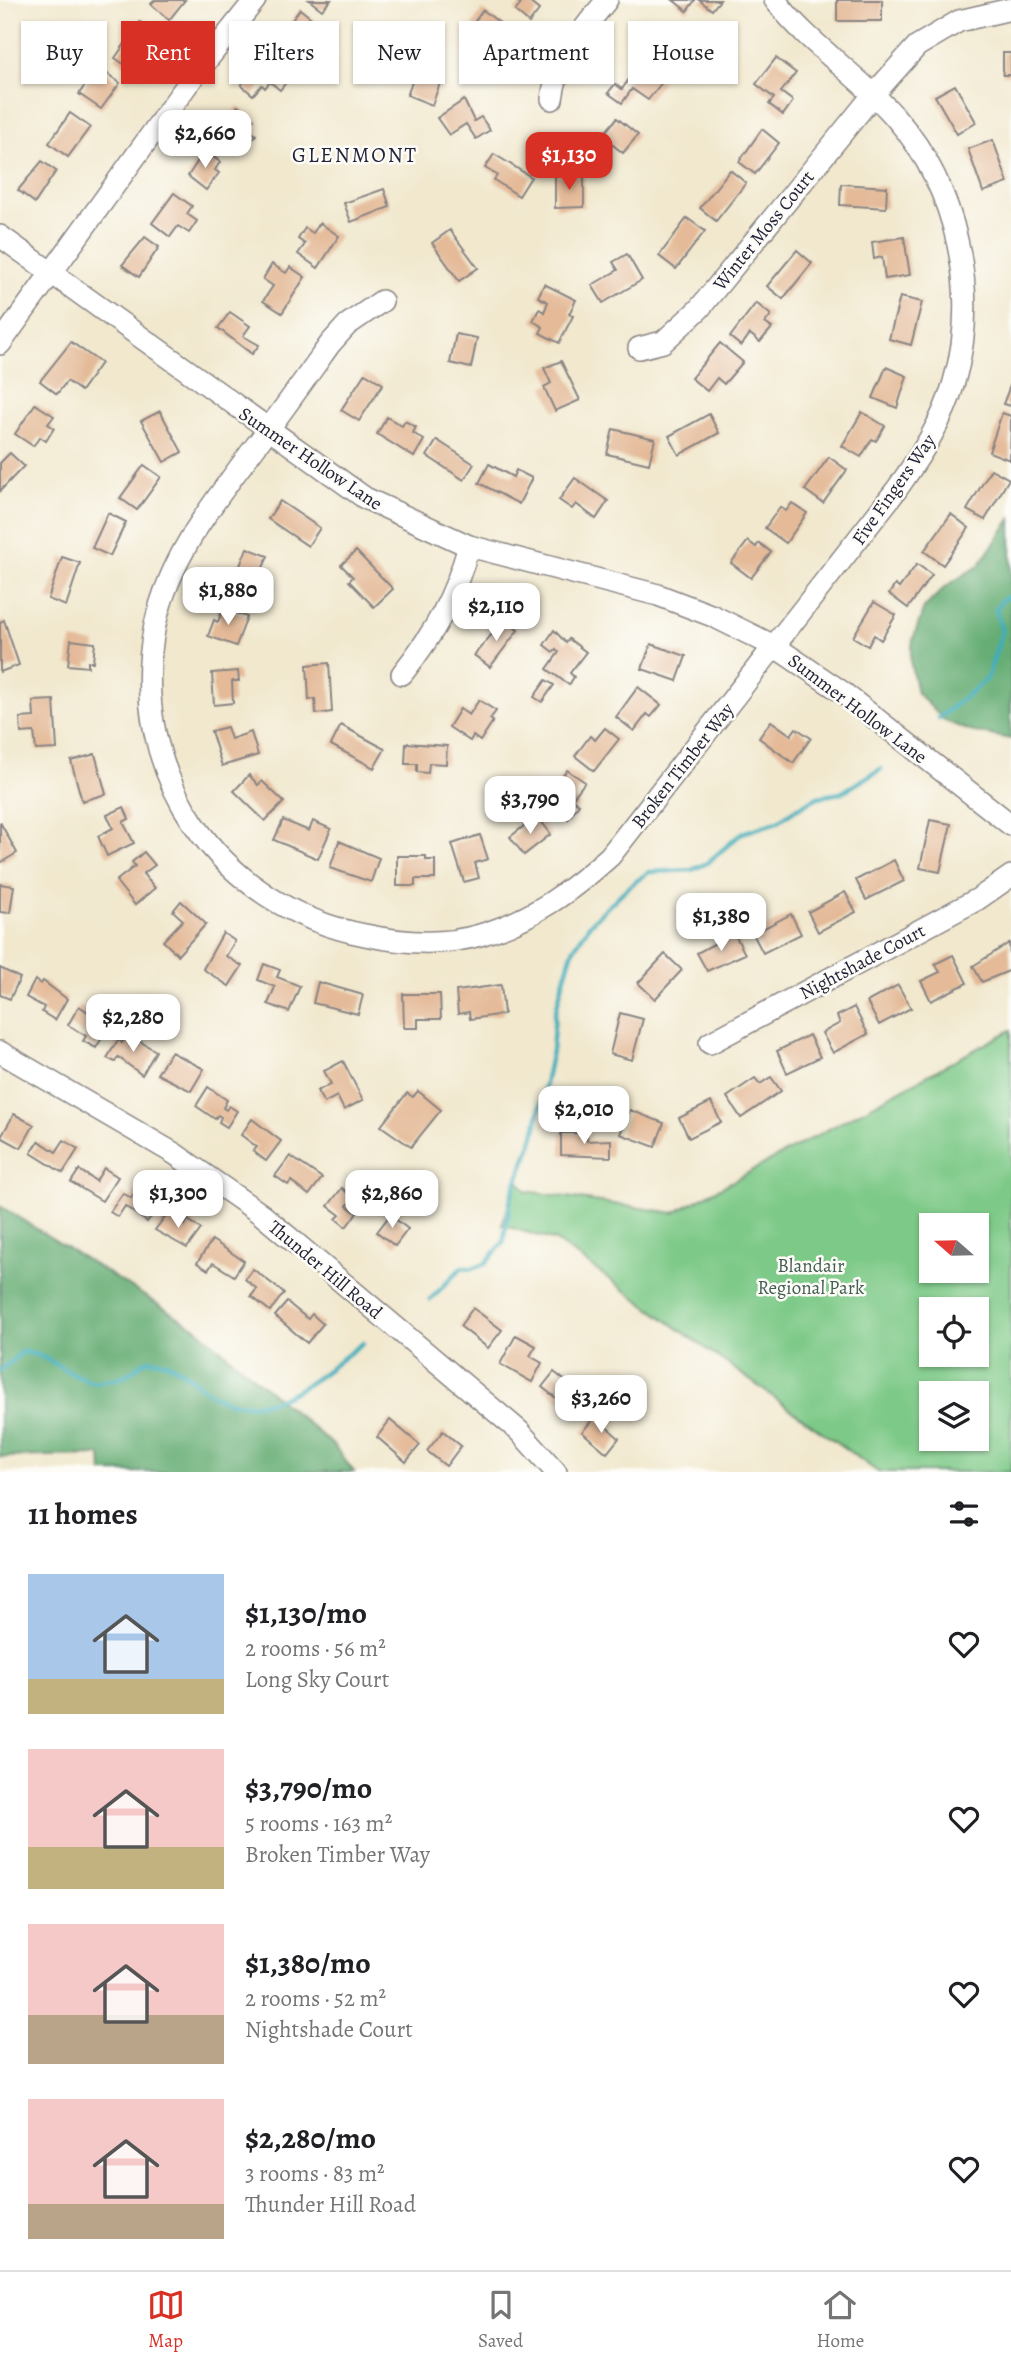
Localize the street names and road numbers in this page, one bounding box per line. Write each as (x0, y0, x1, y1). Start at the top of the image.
street label: Winter Moss Court (707, 165, 820, 297)
street label: Summer Hollow Lane (234, 401, 387, 517)
street label: Five Fingers Way (846, 428, 942, 550)
street label: Summer Hollow Lane (783, 648, 932, 770)
street label: Broken Timber Way (626, 697, 740, 834)
street label: Nightshade Court (795, 918, 930, 1006)
street label: Thunder Hill Road (263, 1214, 388, 1326)

